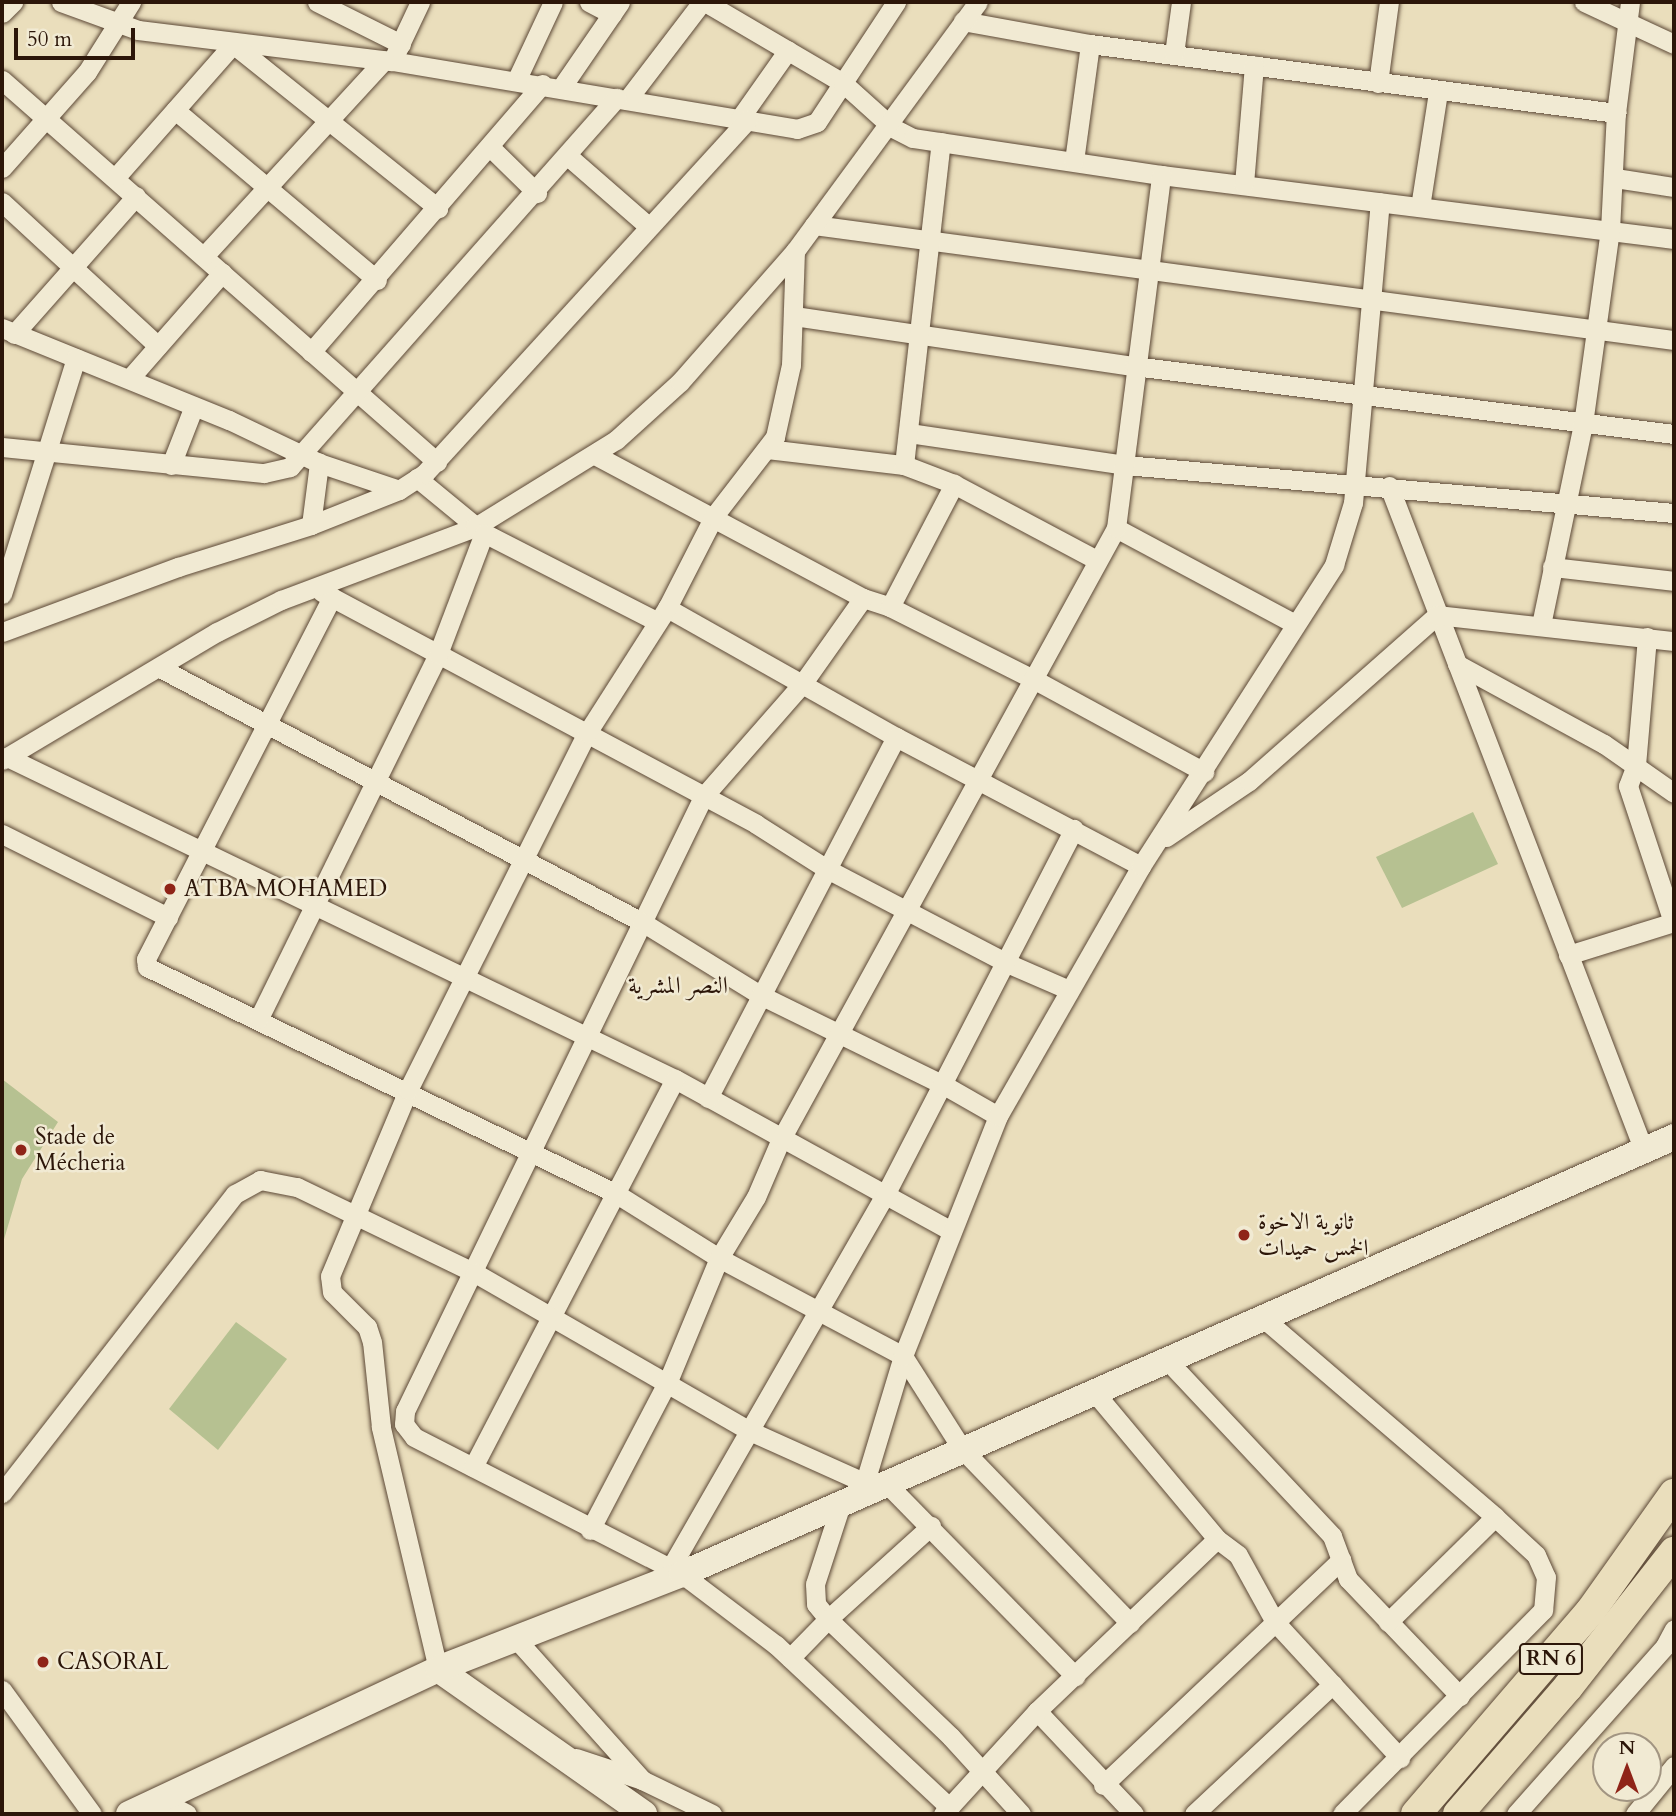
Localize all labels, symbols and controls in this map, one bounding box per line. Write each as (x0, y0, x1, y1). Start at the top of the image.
scale bar (18, 14, 138, 58)
text: 50 m (27, 25, 72, 54)
place label: ATBA MOHAMED (184, 875, 387, 903)
marker: ATBA MOHAMED (162, 881, 178, 897)
district label: النصر المشرية (628, 972, 728, 1000)
place label: Stade de Mécheria (35, 1123, 125, 1177)
marker: Stade de Mécheria (13, 1142, 29, 1158)
place label: ثانوية الاخوة الخمس حميدات (1258, 1208, 1368, 1262)
marker: ثانوية الاخوة الخمس حميدات (1236, 1227, 1252, 1243)
road number: RN 6 (1518, 1642, 1584, 1676)
place label: CASORAL (57, 1648, 169, 1676)
marker: CASORAL (35, 1654, 51, 1670)
north arrow (1592, 1732, 1662, 1802)
text: N (1619, 1735, 1635, 1761)

